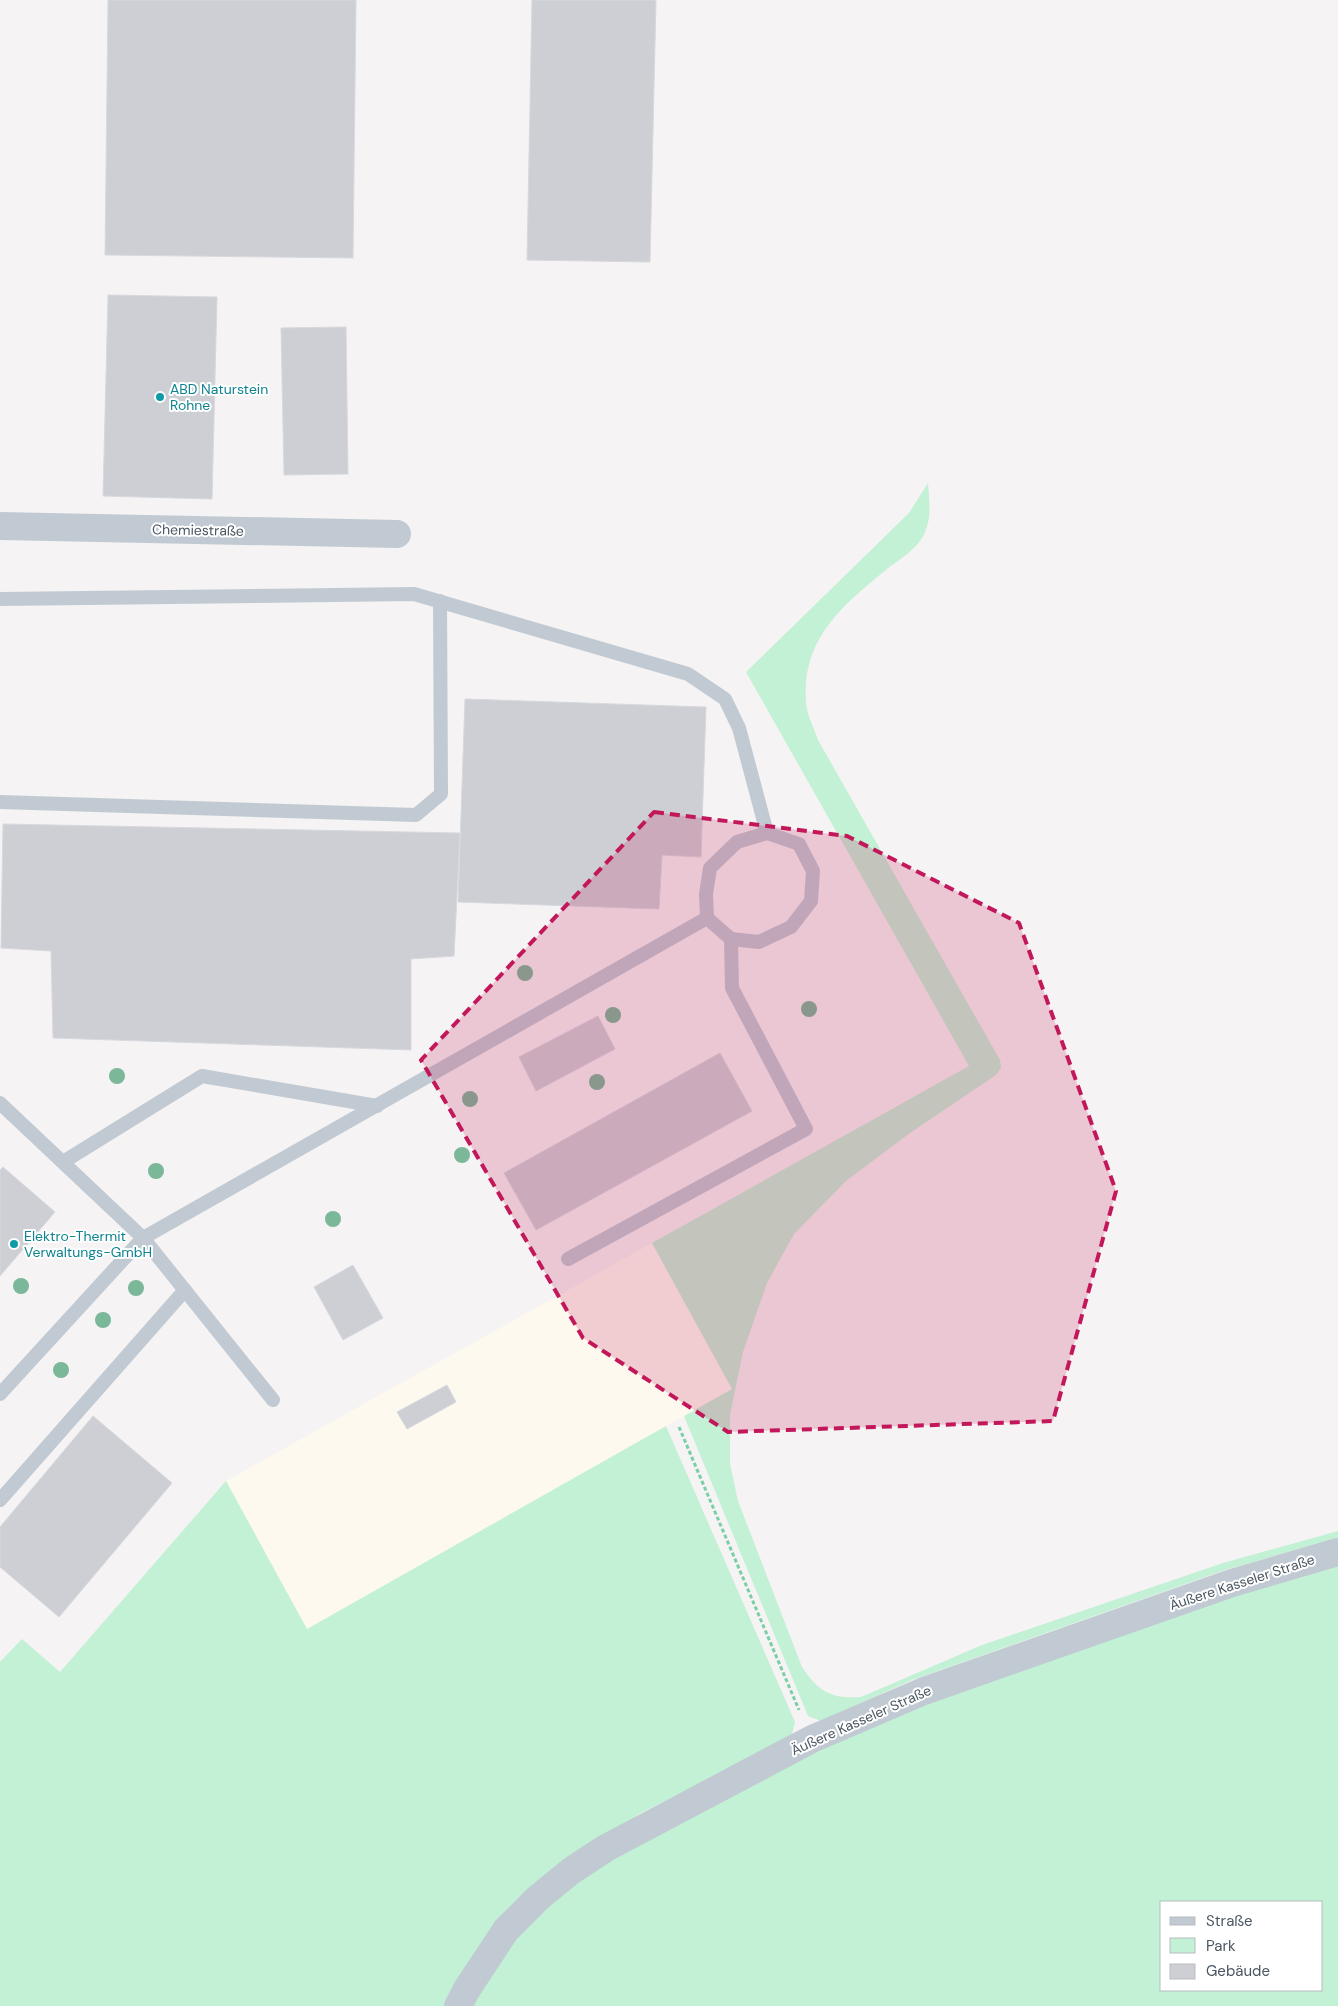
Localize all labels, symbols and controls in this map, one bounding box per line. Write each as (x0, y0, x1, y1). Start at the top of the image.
place label: ABD Naturstein Rohne (170, 380, 268, 414)
marker: ABD Naturstein Rohne (154, 391, 166, 403)
street label: Chemiestraße (152, 520, 244, 540)
place label: Elektro-Thermit Verwaltungs-GmbH (24, 1227, 152, 1261)
marker: Elektro-Thermit Verwaltungs-GmbH (8, 1238, 20, 1250)
street label: Äußere Kasseler Straße (1167, 1550, 1317, 1614)
street label: Äußere Kasseler Straße (788, 1681, 934, 1759)
legend (1160, 1901, 1323, 1991)
text: Straße (1206, 1911, 1253, 1931)
text: Park (1206, 1936, 1236, 1956)
text: Gebäude (1206, 1961, 1270, 1981)

